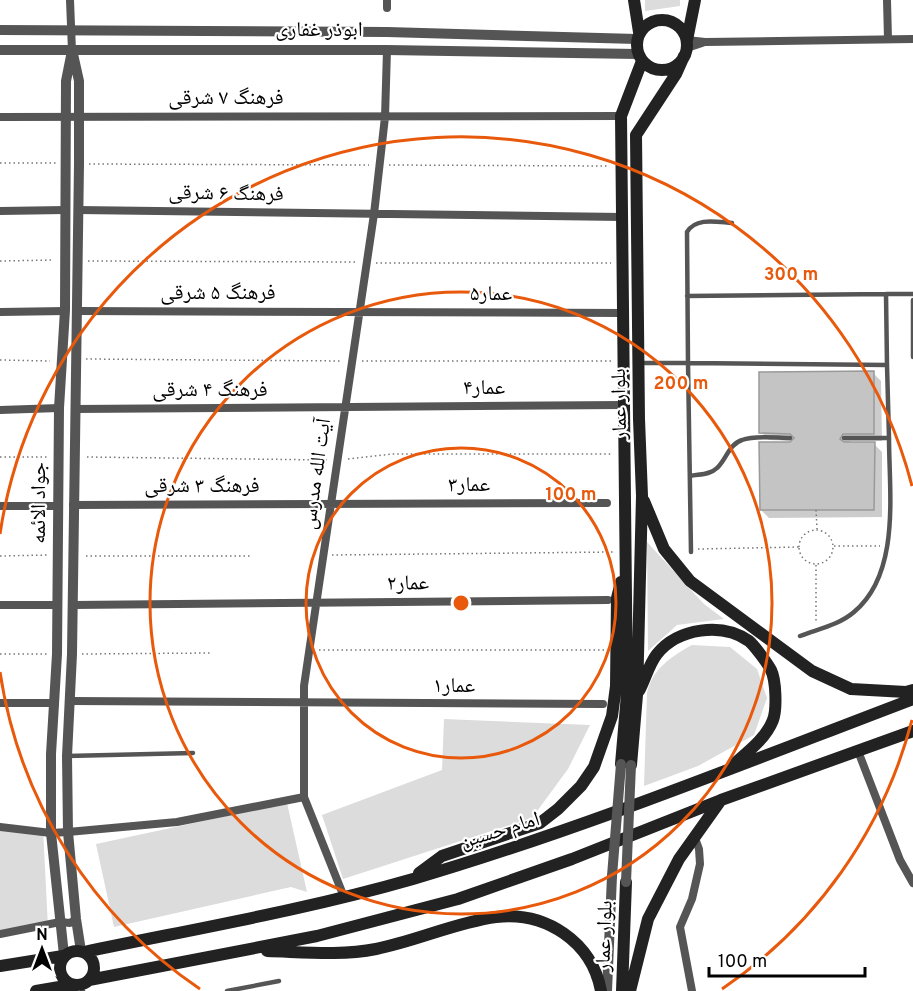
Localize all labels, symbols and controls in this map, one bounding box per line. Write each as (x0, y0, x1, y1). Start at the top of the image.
street label: ابوذر غفاری (275, 17, 363, 44)
street label: فرهنگ ۷ شرقی (168, 85, 284, 112)
street label: فرهنگ ۶ شرقی (168, 179, 284, 209)
text: 300 m (764, 264, 818, 287)
street label: فرهنگ ۵ شرقی (160, 280, 276, 307)
street label: عمار۵ (470, 281, 512, 308)
street label: بلوار عمار (606, 368, 634, 441)
text: 200 m (653, 373, 709, 396)
street label: عمار۴ (463, 375, 505, 402)
street label: فرهنگ ۴ شرقی (152, 377, 268, 404)
street label: آیت الله مدرس (296, 416, 338, 531)
street label: جواد الائمه (26, 462, 53, 544)
street label: عمار۳ (448, 472, 490, 499)
street label: فرهنگ ۳ شرقی (144, 473, 260, 500)
text: 100 m (545, 484, 597, 507)
street label: عمار۲ (387, 570, 430, 598)
centre of rings (451, 593, 471, 613)
street label: عمار۱ (433, 673, 475, 700)
street label: امام حسین (457, 806, 543, 856)
street label: بلوار عمار (590, 900, 620, 973)
north arrow (12, 919, 72, 979)
text: N (36, 926, 48, 946)
scale bar (709, 940, 865, 978)
text: 100 m (718, 951, 767, 974)

